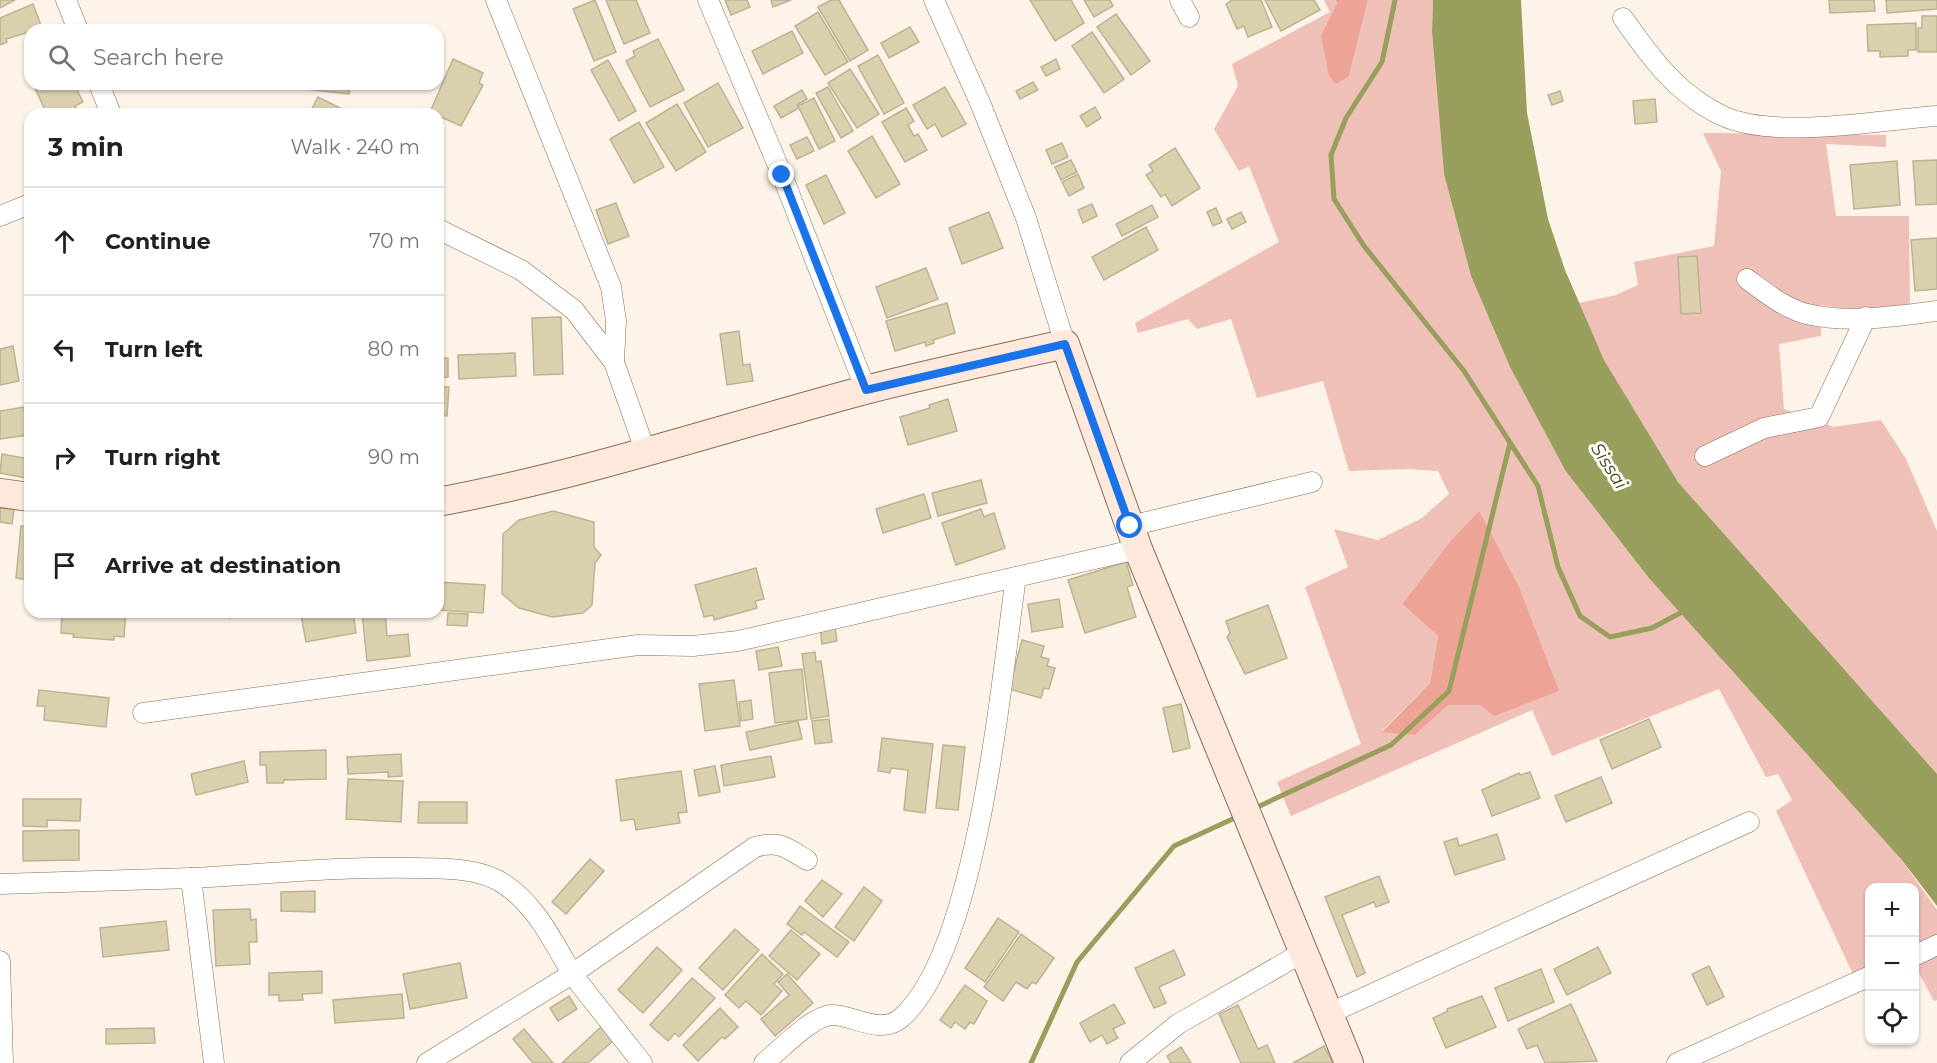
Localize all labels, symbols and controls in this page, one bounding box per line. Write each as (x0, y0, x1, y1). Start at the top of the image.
search box (24, 24, 444, 90)
icon: search (45, 41, 78, 74)
text: Search here (93, 44, 224, 71)
text: 3 min (48, 131, 124, 163)
text: Walk · 240 m (290, 135, 420, 159)
route end (768, 161, 794, 187)
icon: ahead (48, 225, 81, 258)
text: Continue (105, 228, 211, 255)
text: 70 m (369, 229, 420, 253)
icon: left (48, 333, 81, 366)
text: Turn left (105, 336, 203, 363)
text: 80 m (368, 337, 420, 361)
water label: Sissai (1586, 439, 1632, 493)
icon: right (48, 441, 81, 474)
text: Turn right (105, 444, 220, 471)
text: 90 m (368, 445, 420, 469)
route start (1116, 512, 1142, 538)
icon: arrive (48, 549, 81, 582)
text: Arrive at destination (105, 552, 341, 579)
map controls (1865, 883, 1919, 1045)
button: + (1865, 883, 1919, 937)
button: − (1865, 937, 1919, 991)
button: locate (1865, 991, 1919, 1045)

